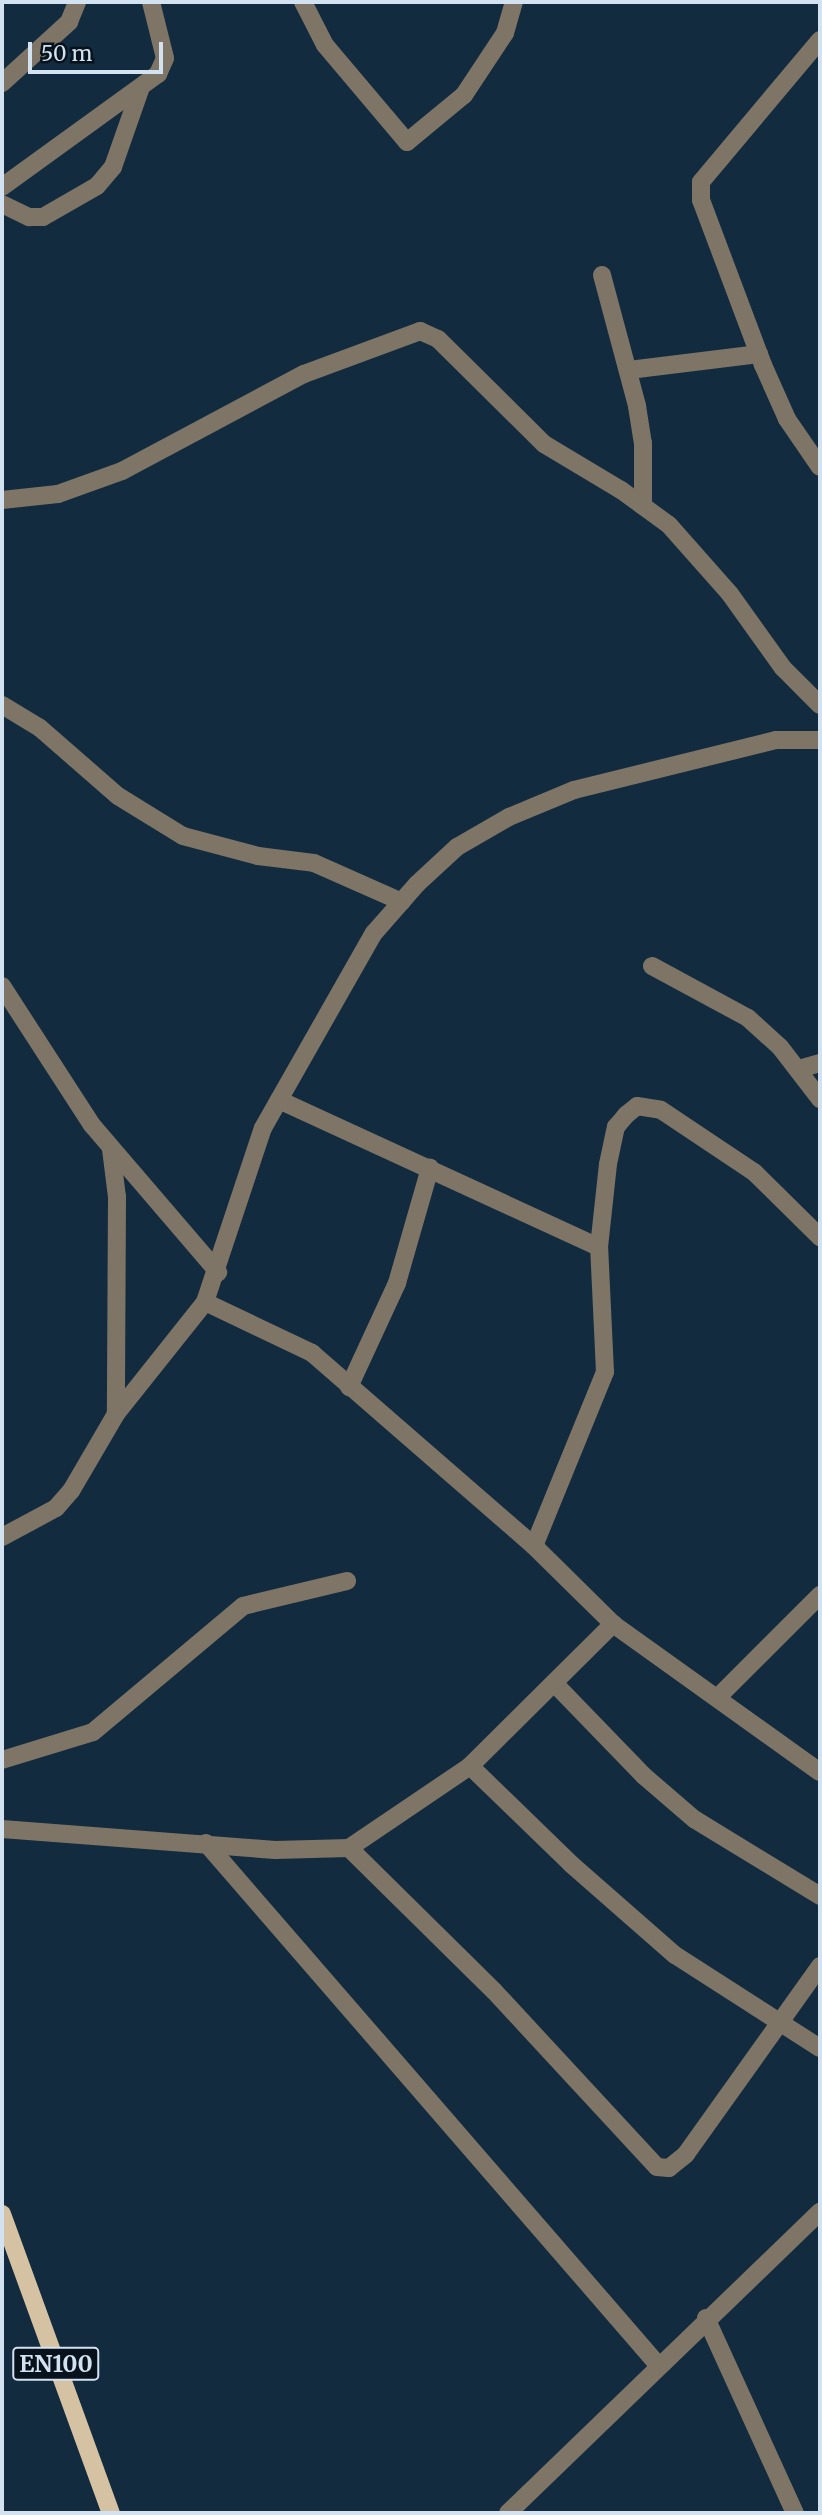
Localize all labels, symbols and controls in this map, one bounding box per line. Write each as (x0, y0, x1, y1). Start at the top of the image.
scale bar (32, 28, 166, 72)
text: 50 m (41, 40, 92, 67)
road number: EN100 (12, 2344, 100, 2384)

